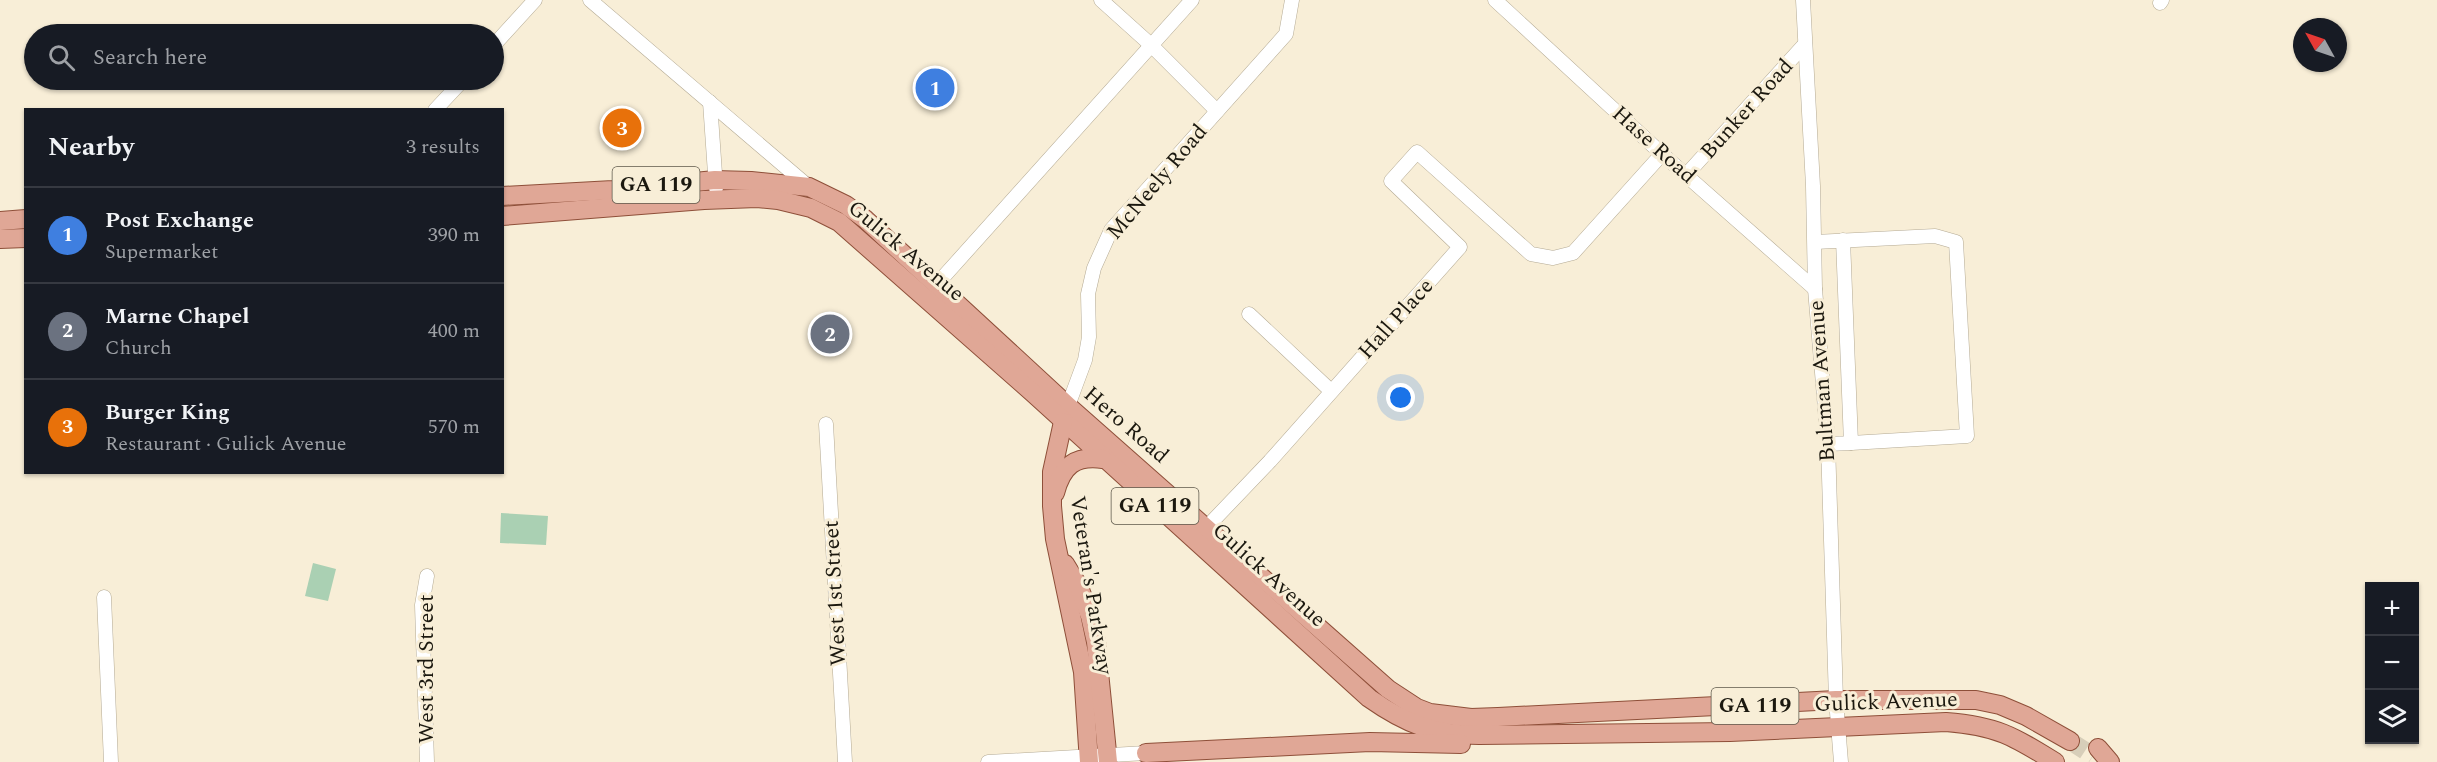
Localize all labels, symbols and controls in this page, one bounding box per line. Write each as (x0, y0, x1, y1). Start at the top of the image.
north arrow (2293, 18, 2347, 72)
search box (24, 24, 504, 90)
icon: search (45, 41, 78, 74)
text: Search here (93, 41, 207, 74)
street label: Bunker Road (1693, 51, 1801, 167)
pin: 1 (916, 66, 954, 110)
street label: Hase Road (1604, 98, 1704, 192)
pin: 3 (602, 106, 642, 150)
street label: McNeely Road (1099, 117, 1215, 247)
text: Nearby (48, 127, 134, 167)
text: 3 results (406, 132, 480, 162)
road number: GA 119 (612, 167, 700, 203)
street label: Gulick Avenue (840, 192, 972, 310)
text: Post Exchange (105, 204, 254, 237)
text: 1 (62, 220, 73, 250)
text: 390 m (428, 220, 480, 250)
text: Supermarket (105, 237, 218, 267)
street label: Hall Place (1350, 271, 1442, 367)
street label: Bultman Avenue (1800, 299, 1844, 463)
text: Marne Chapel (105, 300, 249, 333)
pin: 2 (810, 312, 850, 356)
text: 2 (62, 316, 73, 346)
text: 400 m (428, 316, 480, 346)
text: Church (105, 333, 172, 363)
street label: Hero Road (1076, 378, 1176, 472)
your location (1386, 383, 1415, 412)
text: Burger King (105, 396, 230, 429)
text: 3 (62, 412, 73, 442)
text: 570 m (428, 412, 480, 442)
text: Restaurant · Gulick Avenue (105, 429, 347, 459)
road number: GA 119 (1112, 488, 1198, 524)
street label: Veteran's Parkway (1061, 493, 1122, 678)
street label: Gulick Avenue (1205, 515, 1333, 635)
street label: West 1st Street (815, 519, 855, 667)
map controls (2365, 582, 2419, 744)
button: + (2365, 582, 2419, 636)
street label: West 3rd Street (410, 594, 443, 744)
button: − (2365, 636, 2419, 690)
street label: Gulick Avenue (1814, 683, 1958, 721)
road number: GA 119 (1712, 688, 1798, 724)
button: layers (2365, 690, 2419, 744)

